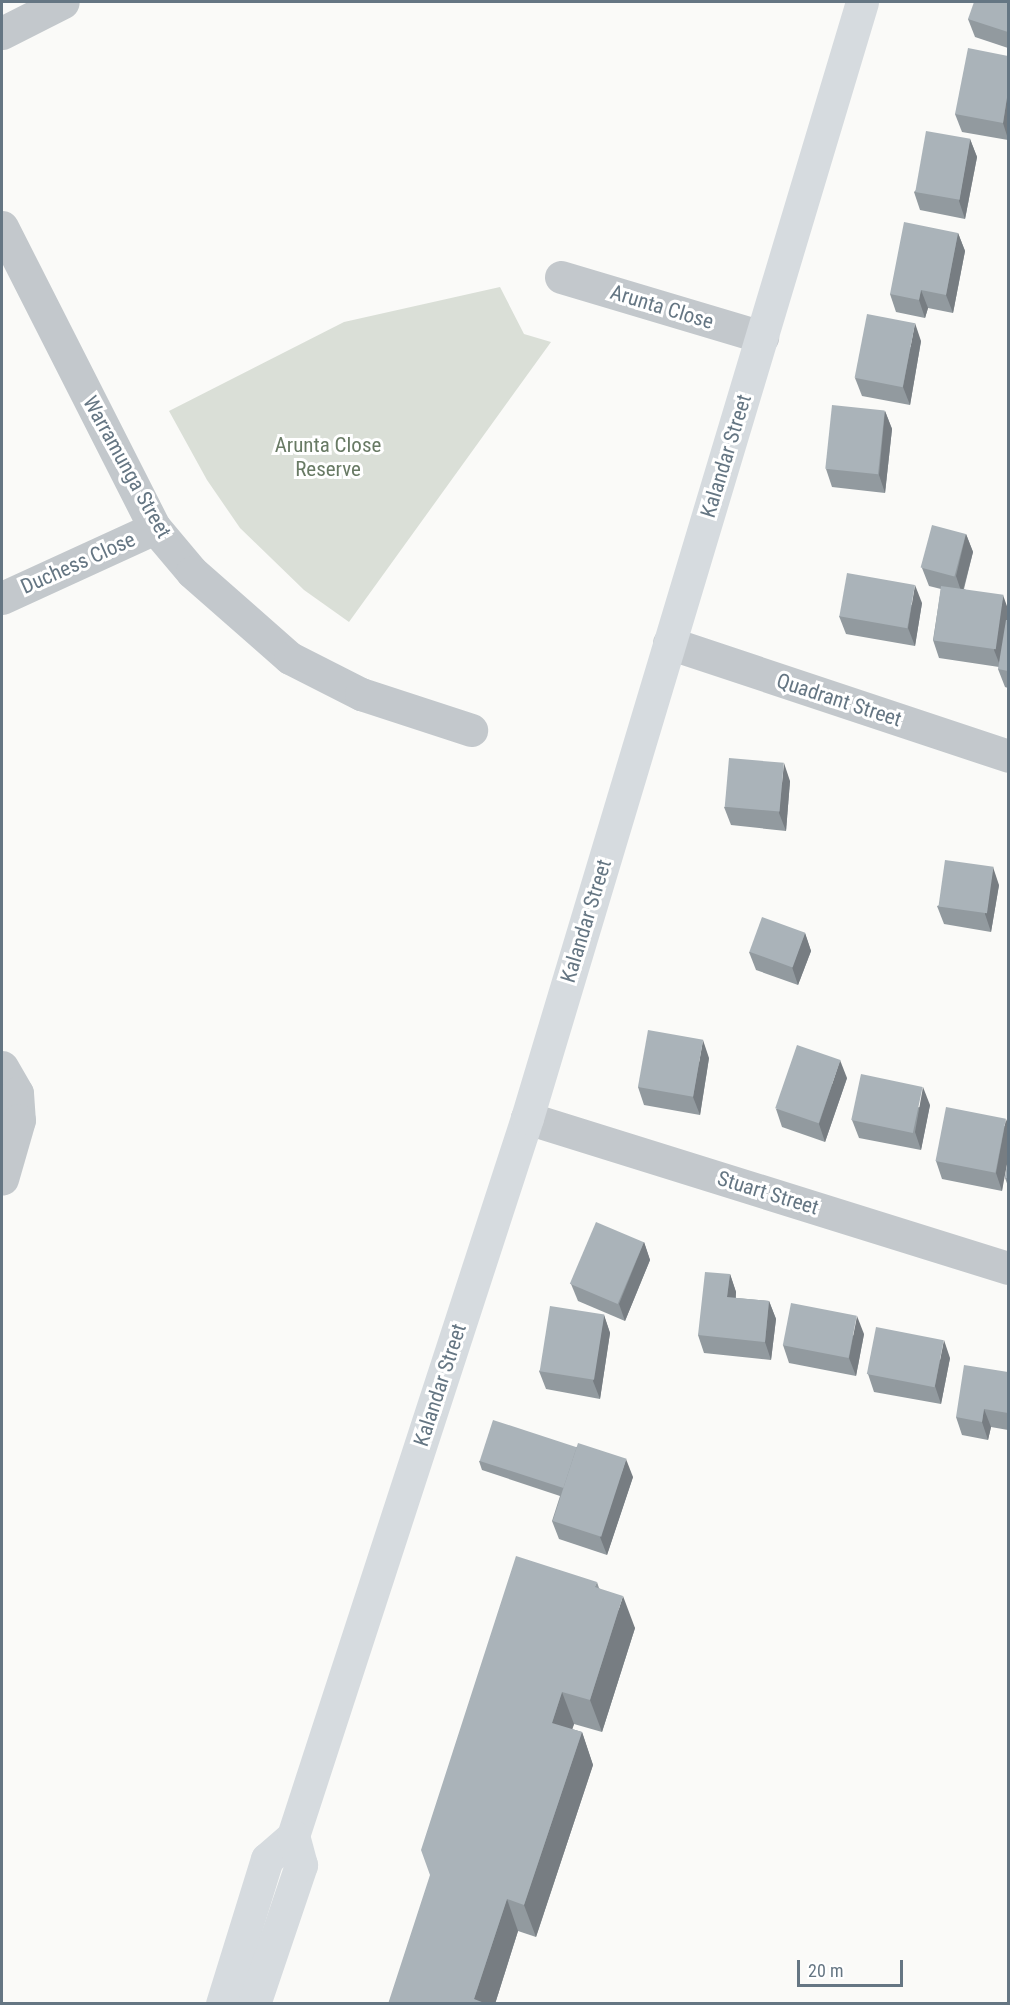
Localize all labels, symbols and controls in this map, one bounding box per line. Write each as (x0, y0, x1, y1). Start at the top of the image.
street label: Arunta Close (607, 279, 717, 335)
street label: Warramunga Street (78, 391, 176, 543)
street label: Kalandar Street (695, 391, 757, 521)
park label: Arunta Close Reserve (275, 432, 381, 482)
street label: Duchess Close (17, 527, 139, 599)
street label: Quadrant Street (773, 668, 905, 732)
street label: Kalandar Street (555, 856, 617, 986)
street label: Stuart Street (714, 1166, 822, 1220)
street label: Kalandar Street (408, 1320, 472, 1450)
scale bar (800, 1948, 906, 1986)
text: 20 m (808, 1960, 843, 1981)

